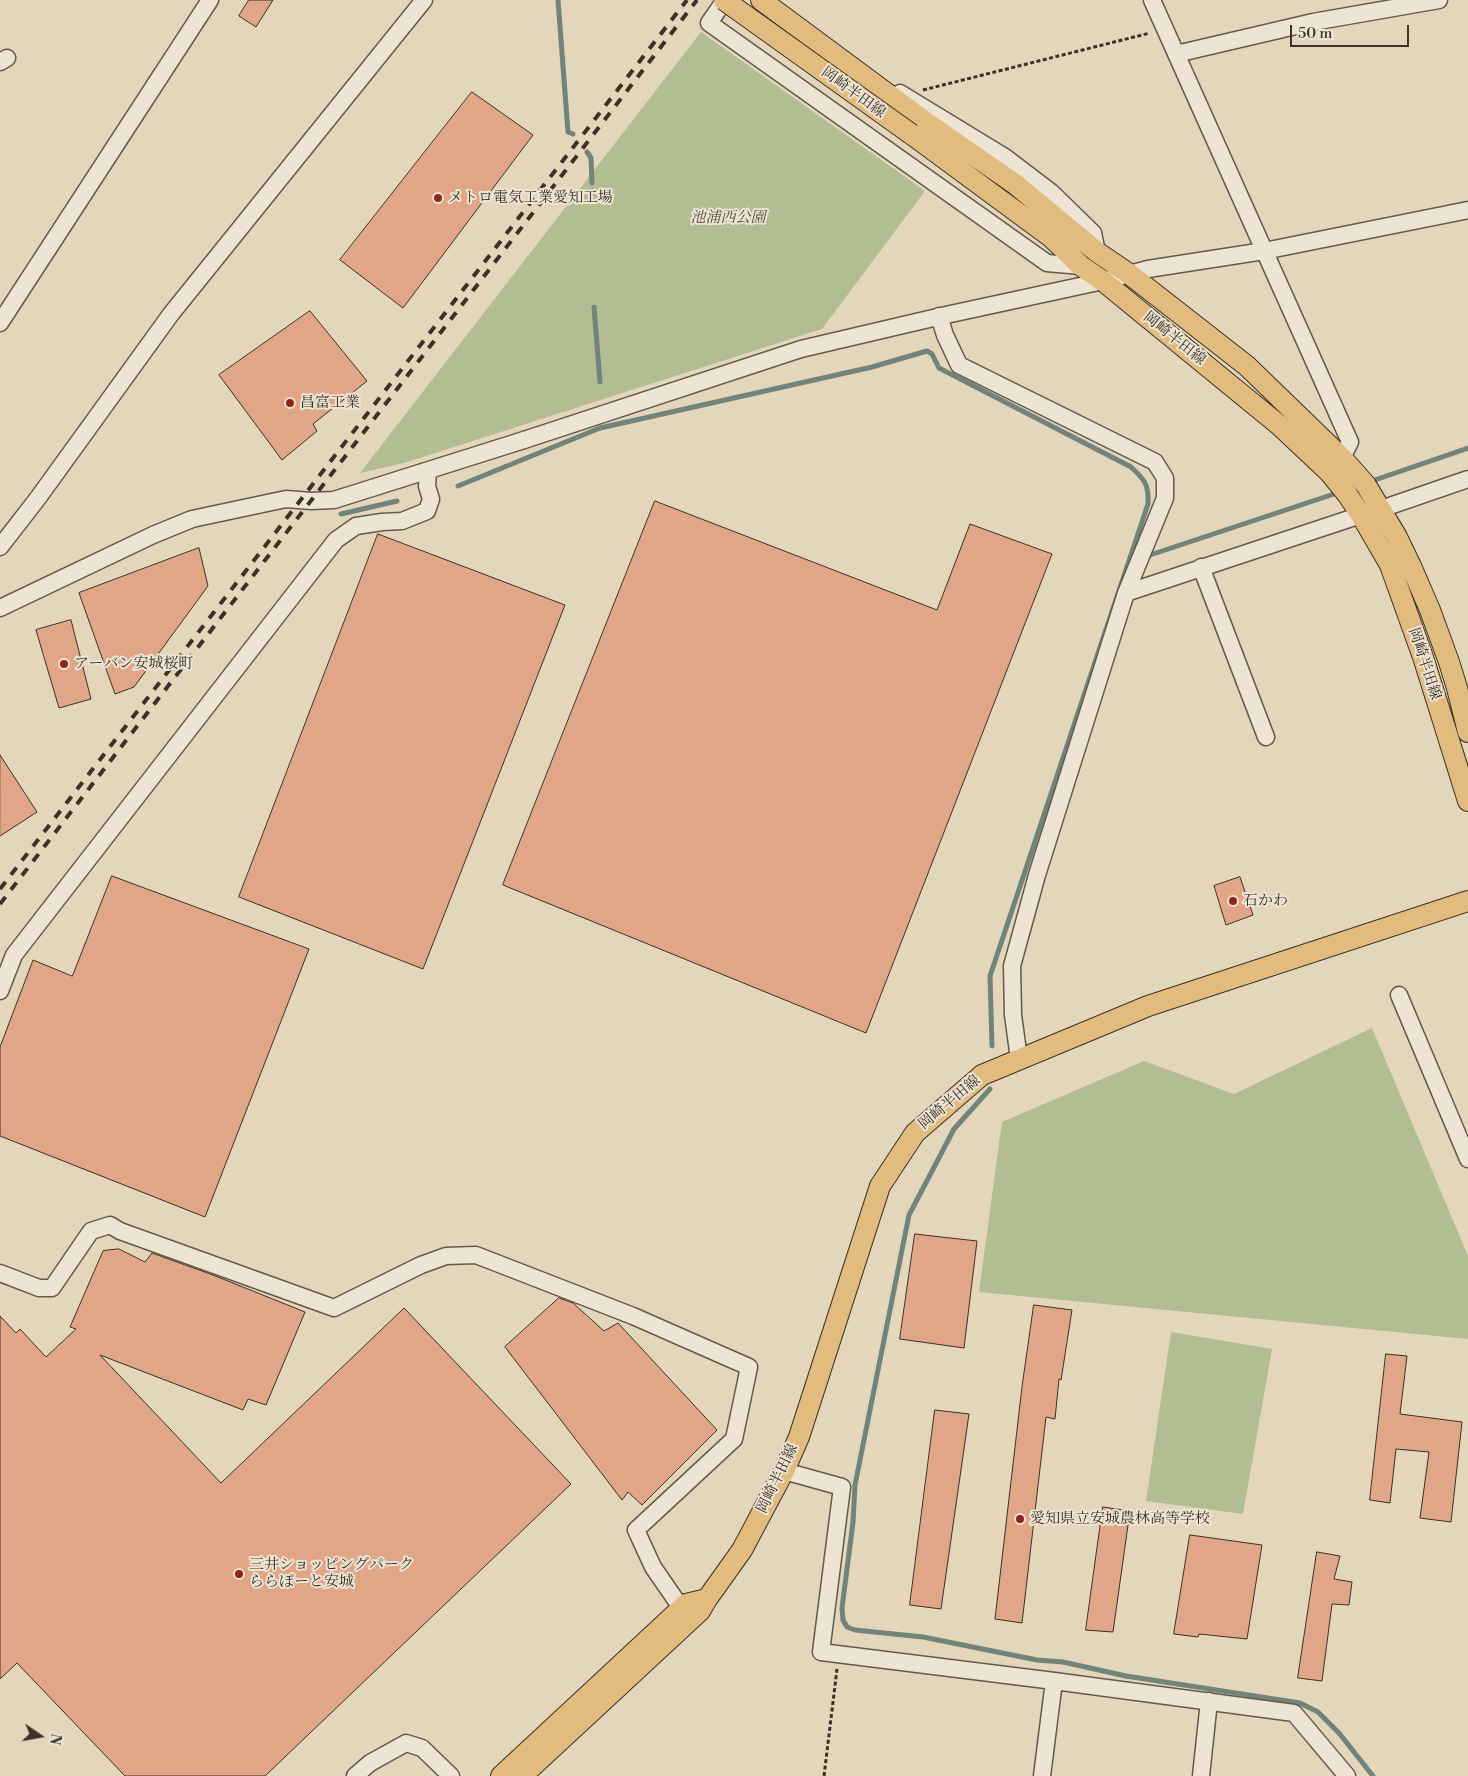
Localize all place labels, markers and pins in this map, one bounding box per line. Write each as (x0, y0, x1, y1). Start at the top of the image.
place label: メトロ電気工業愛知工場 (448, 189, 613, 207)
marker: メトロ電気工業愛知工場 (432, 192, 444, 204)
place label: 昌富工業 (300, 394, 360, 412)
marker: 昌富工業 (284, 397, 296, 409)
place label: アーバン安城桜町 (74, 655, 194, 673)
marker: アーバン安城桜町 (58, 658, 70, 670)
place label: 石かわ (1243, 892, 1288, 910)
marker: 石かわ (1227, 895, 1239, 907)
place label: 愛知県立安城農林高等学校 (1030, 1510, 1210, 1528)
marker: 愛知県立安城農林高等学校 (1014, 1513, 1026, 1525)
place label: 三井ショッピングパーク ららぽーと安城 (249, 1556, 414, 1591)
marker: 三井ショッピングパーク ららぽーと安城 (233, 1568, 245, 1580)

